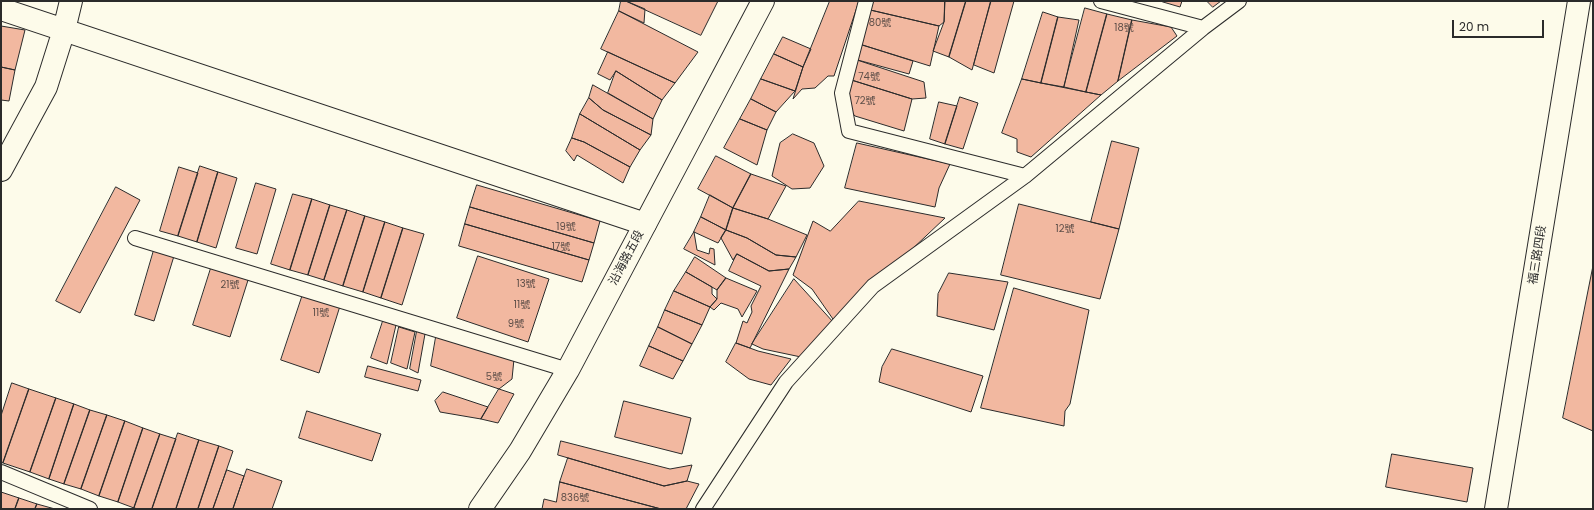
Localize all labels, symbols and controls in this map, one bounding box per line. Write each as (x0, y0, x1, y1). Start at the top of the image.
scale bar (1454, 12, 1546, 38)
house number: 80號 (869, 17, 891, 29)
text: 20 m (1459, 18, 1489, 35)
house number: 18號 (1114, 22, 1134, 34)
house number: 74號 (858, 71, 880, 83)
house number: 72號 (854, 95, 876, 107)
house number: 19號 (556, 221, 576, 233)
house number: 12號 (1056, 223, 1074, 235)
street label: 福三路四段 (1526, 224, 1550, 286)
street label: 沿海路五段 (607, 228, 647, 288)
house number: 17號 (552, 241, 570, 253)
house number: 13號 (516, 278, 536, 290)
house number: 21號 (221, 279, 239, 291)
house number: 11號 (514, 299, 530, 311)
house number: 11號 (313, 307, 329, 319)
house number: 9號 (508, 318, 524, 330)
house number: 5號 (486, 371, 502, 383)
house number: 836號 (561, 492, 589, 504)

